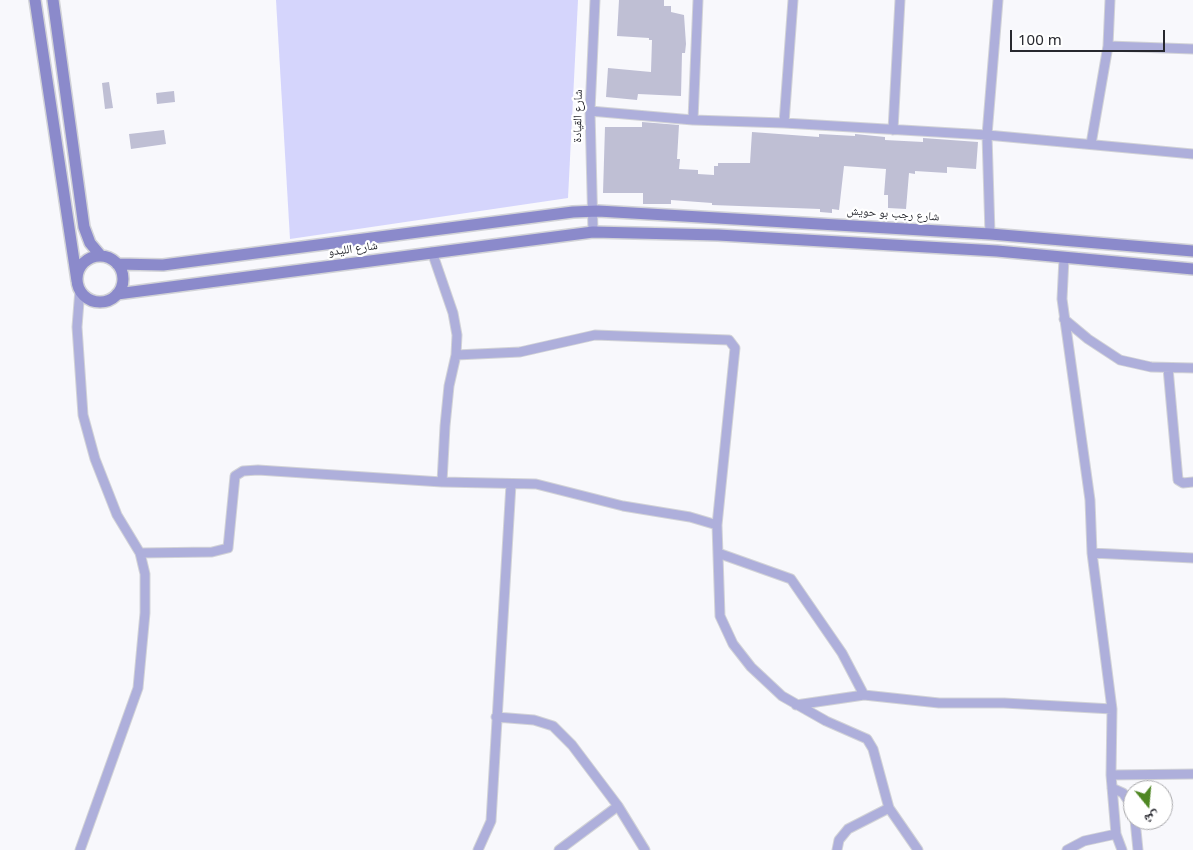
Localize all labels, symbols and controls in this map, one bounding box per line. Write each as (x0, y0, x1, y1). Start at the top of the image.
scale bar (1013, 20, 1168, 52)
text: 100 m (1018, 29, 1062, 49)
street label: شارع القيادة (570, 89, 586, 143)
street label: شارع رجب بو حويش (846, 204, 940, 224)
street label: شارع الليدو (327, 238, 379, 260)
north arrow (1123, 780, 1173, 830)
text: ش (1142, 808, 1162, 830)

